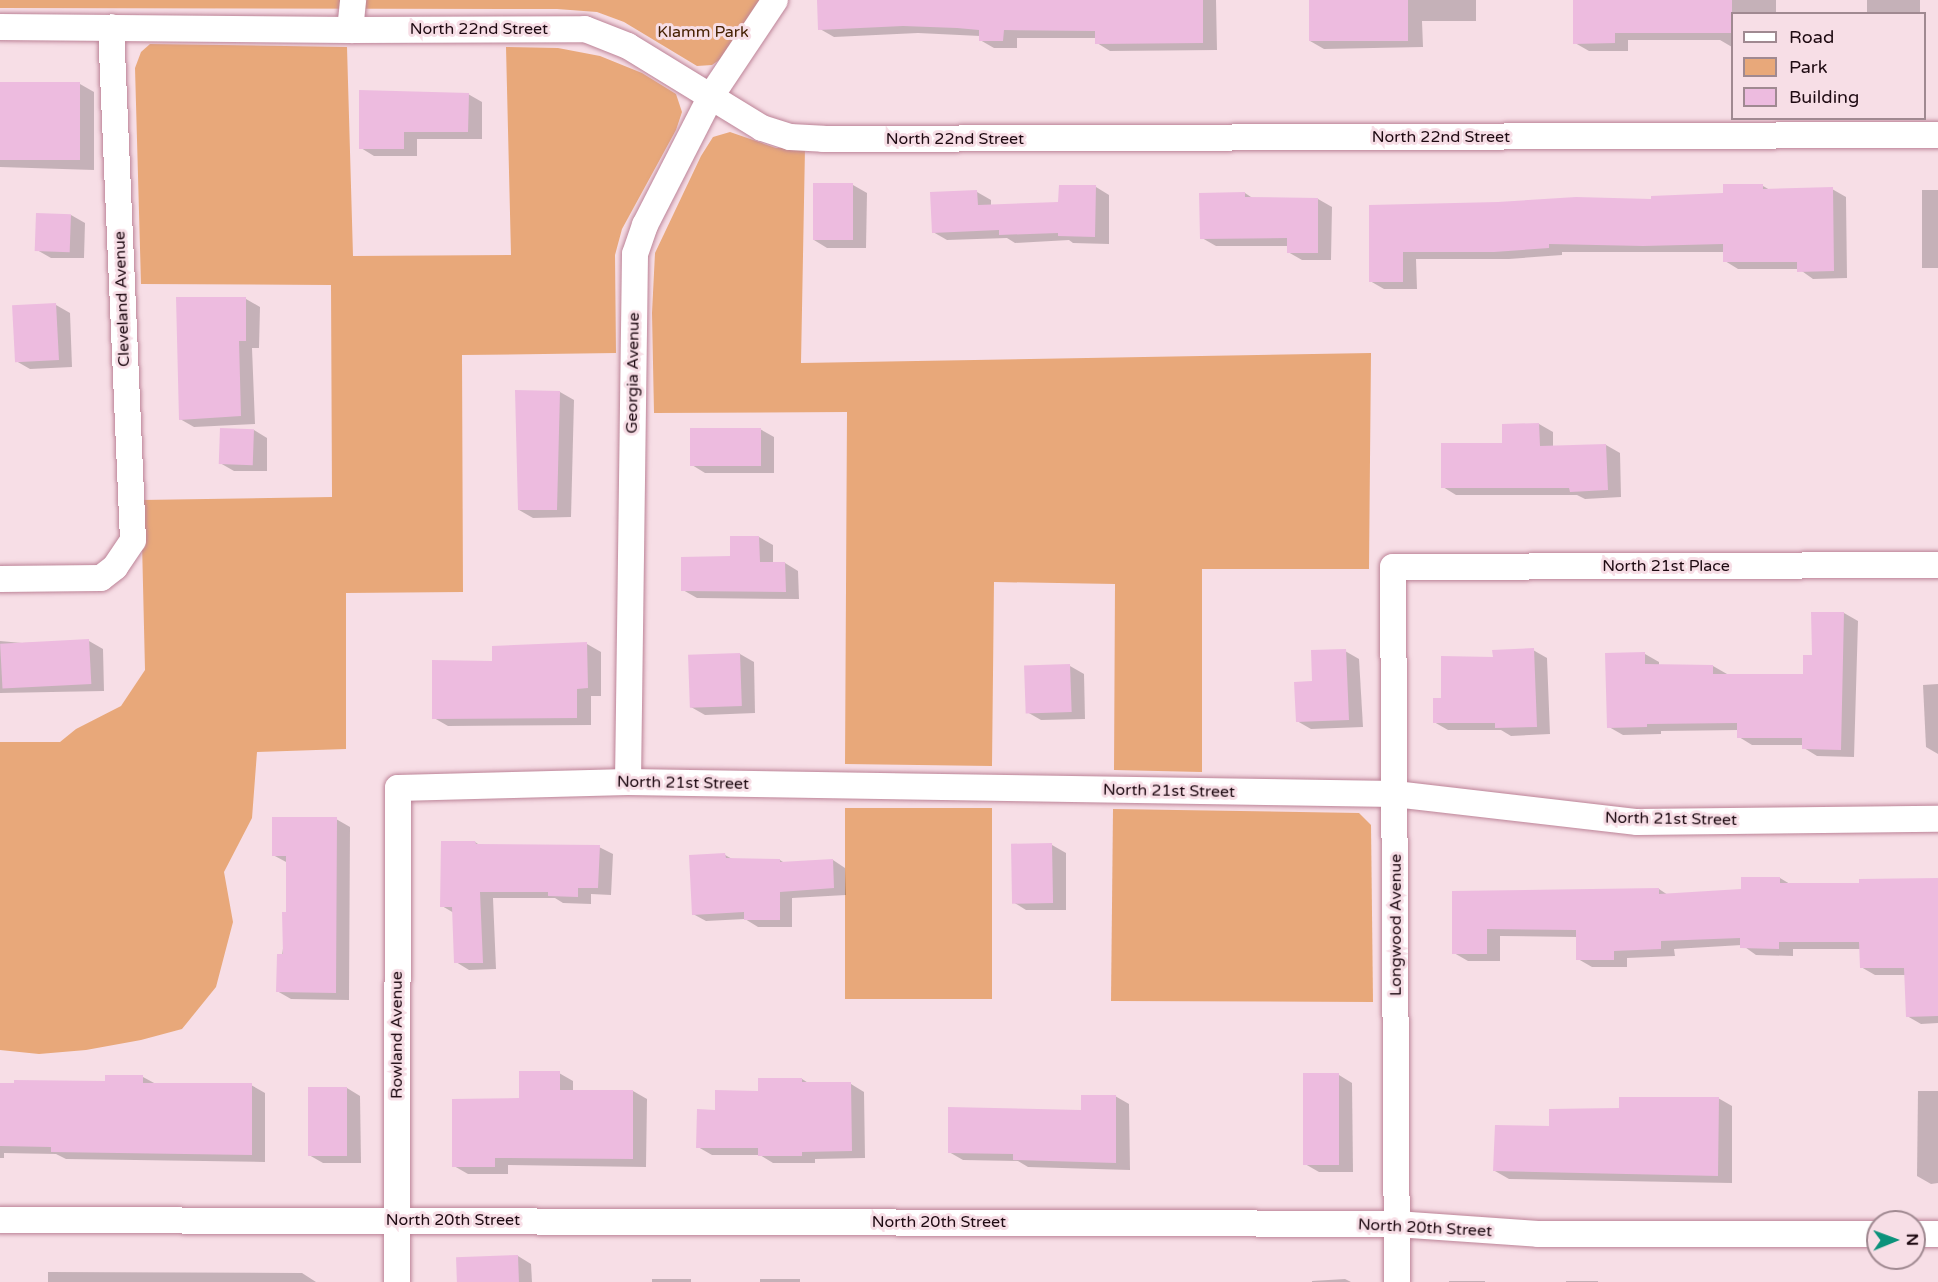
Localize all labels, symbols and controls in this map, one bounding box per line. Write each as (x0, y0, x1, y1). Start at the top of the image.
legend (1731, 12, 1926, 120)
street label: North 22nd Street (410, 19, 548, 39)
park label: Klamm Park (657, 22, 749, 42)
text: Road (1789, 26, 1834, 48)
text: Park (1789, 56, 1827, 78)
text: Building (1789, 86, 1859, 108)
street label: North 22nd Street (1372, 127, 1510, 147)
street label: North 22nd Street (886, 129, 1024, 149)
street label: Cleveland Avenue (110, 231, 134, 367)
street label: Georgia Avenue (622, 312, 644, 434)
street label: North 21st Place (1602, 556, 1730, 576)
street label: North 21st Street (617, 772, 749, 794)
street label: North 21st Street (1103, 780, 1235, 802)
street label: North 21st Street (1605, 808, 1737, 830)
street label: Longwood Avenue (1386, 854, 1406, 996)
street label: Rowland Avenue (387, 971, 407, 1099)
street label: North 20th Street (386, 1210, 520, 1230)
north arrow (1866, 1210, 1926, 1270)
street label: North 20th Street (872, 1212, 1006, 1232)
street label: North 20th Street (1357, 1215, 1493, 1241)
text: N (1902, 1233, 1922, 1246)

